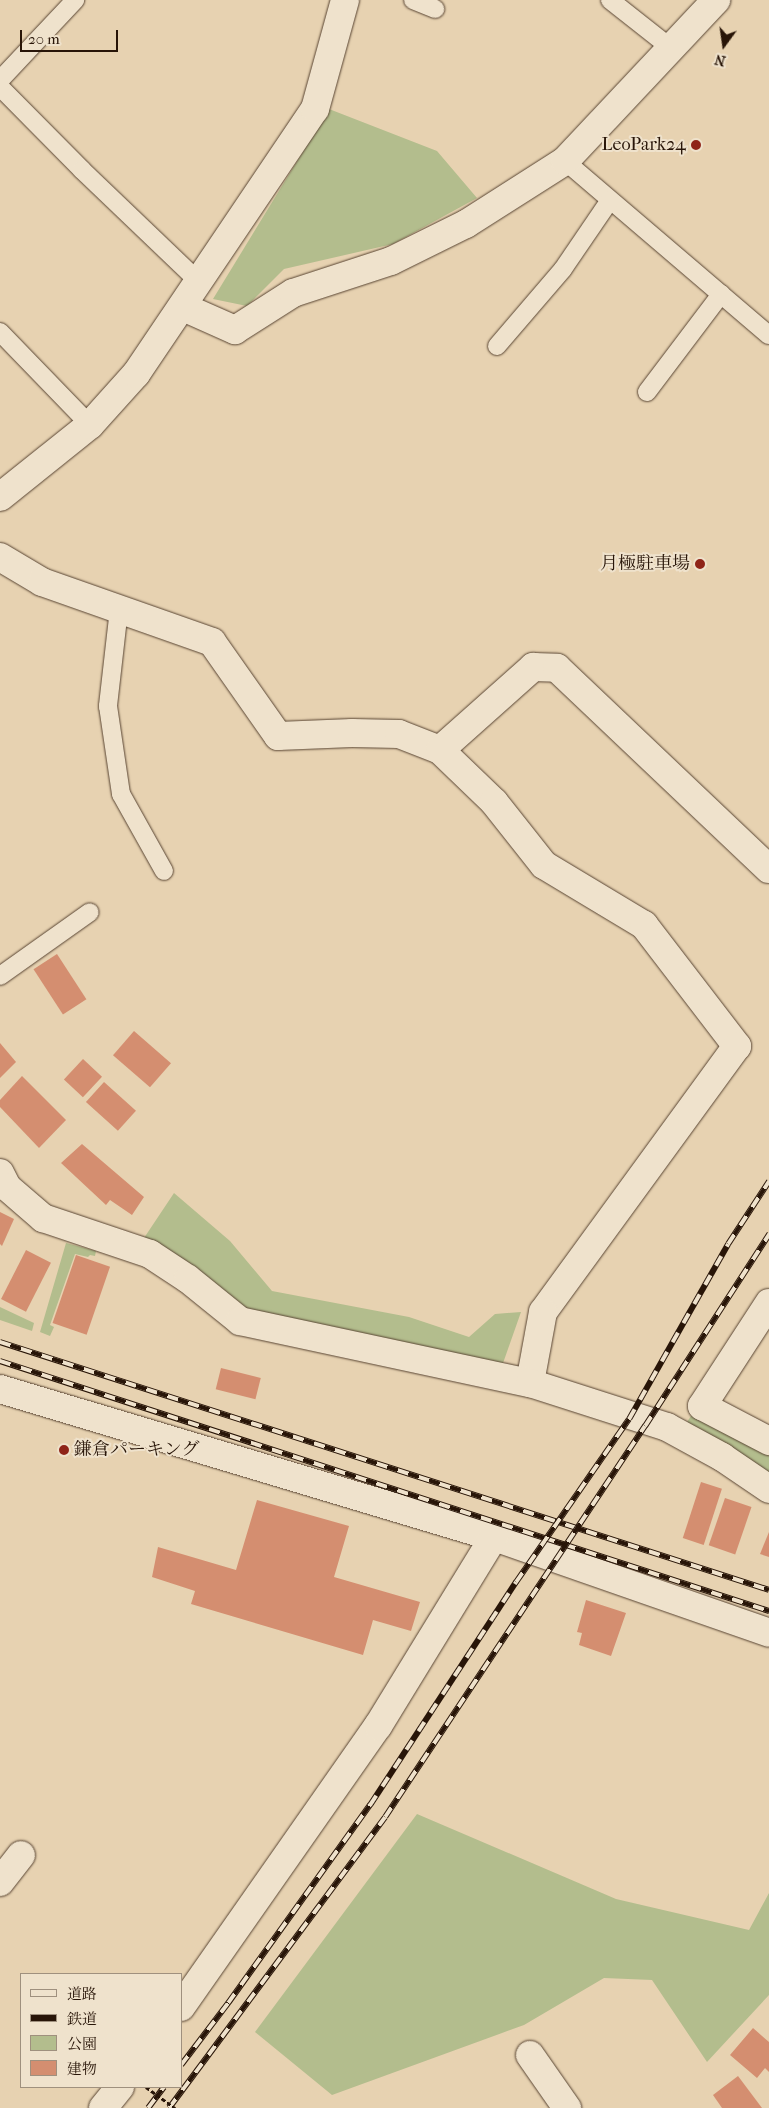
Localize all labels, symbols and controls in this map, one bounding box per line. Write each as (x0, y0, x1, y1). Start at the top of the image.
scale bar (22, 20, 120, 52)
north arrow (699, 20, 749, 70)
text: 20 m (28, 30, 60, 48)
text: N (713, 51, 727, 70)
place label: LeoPark24 (602, 134, 686, 156)
marker: LeoPark24 (690, 139, 702, 151)
place label: 月極駐車場 (600, 553, 690, 575)
marker: 月極駐車場 (694, 558, 706, 570)
place label: 鎌倉パーキング (74, 1439, 200, 1461)
marker: 鎌倉パーキング (58, 1444, 70, 1456)
legend (20, 1973, 182, 2088)
text: 道路 (67, 1985, 97, 2003)
text: 鉄道 (67, 2010, 97, 2028)
text: 公園 (67, 2035, 97, 2053)
text: 建物 (67, 2060, 97, 2078)

